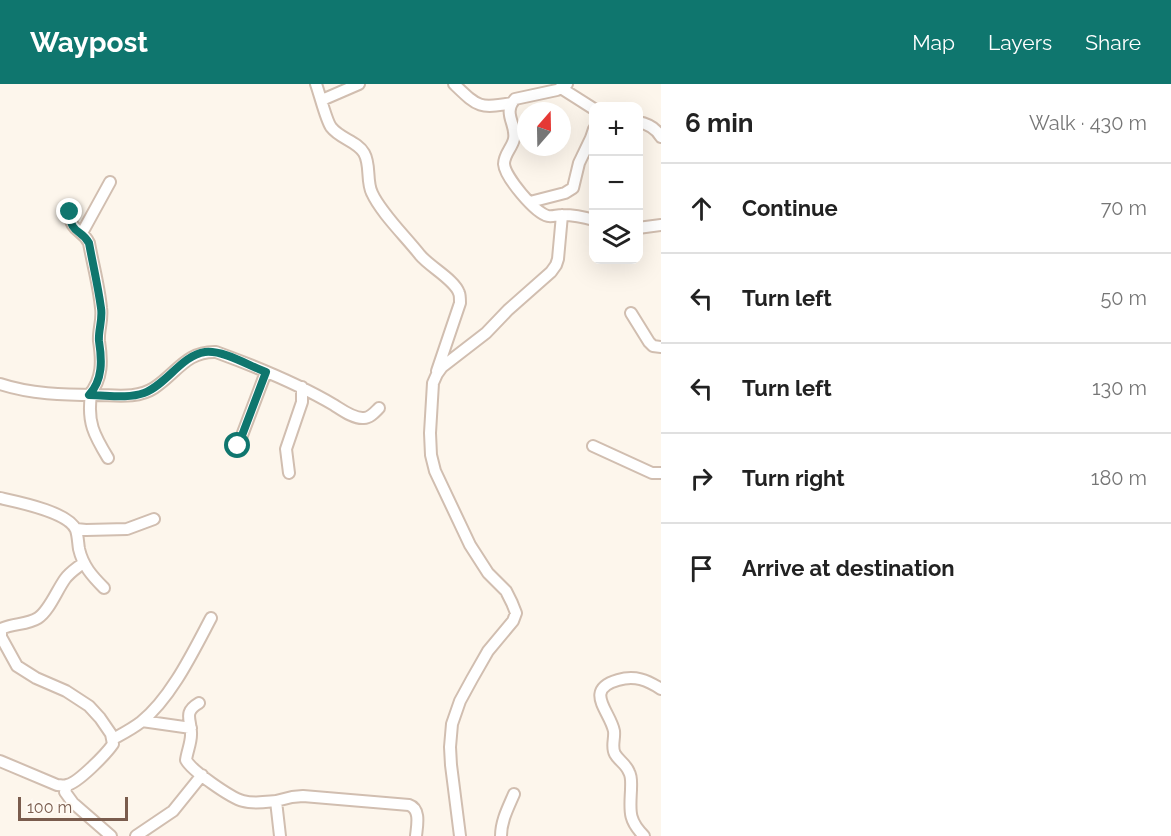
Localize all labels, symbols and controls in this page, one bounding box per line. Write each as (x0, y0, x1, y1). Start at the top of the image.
text: Waypost (30, 26, 148, 59)
text: Map (912, 30, 955, 55)
text: Layers (988, 30, 1052, 55)
text: Share (1085, 30, 1141, 55)
north arrow (517, 102, 571, 156)
map controls (589, 102, 643, 264)
button: + (589, 102, 643, 156)
text: 6 min (685, 108, 754, 138)
text: Walk · 430 m (1029, 111, 1147, 135)
button: − (589, 156, 643, 210)
icon: ahead (685, 192, 718, 225)
text: Continue (742, 195, 838, 221)
text: 70 m (1101, 196, 1147, 220)
route end (56, 198, 82, 224)
button: layers (589, 210, 643, 264)
icon: left (685, 282, 718, 315)
text: Turn left (742, 285, 832, 311)
text: 50 m (1100, 286, 1147, 310)
icon: left (685, 372, 718, 405)
text: Turn left (742, 375, 832, 401)
text: 130 m (1092, 376, 1147, 400)
route start (224, 432, 250, 458)
icon: right (685, 462, 718, 495)
text: Turn right (742, 465, 845, 491)
text: 180 m (1091, 466, 1147, 490)
icon: arrive (685, 552, 718, 585)
text: Arrive at destination (742, 555, 955, 581)
scale bar (18, 794, 128, 822)
text: 100 m (27, 798, 72, 817)

